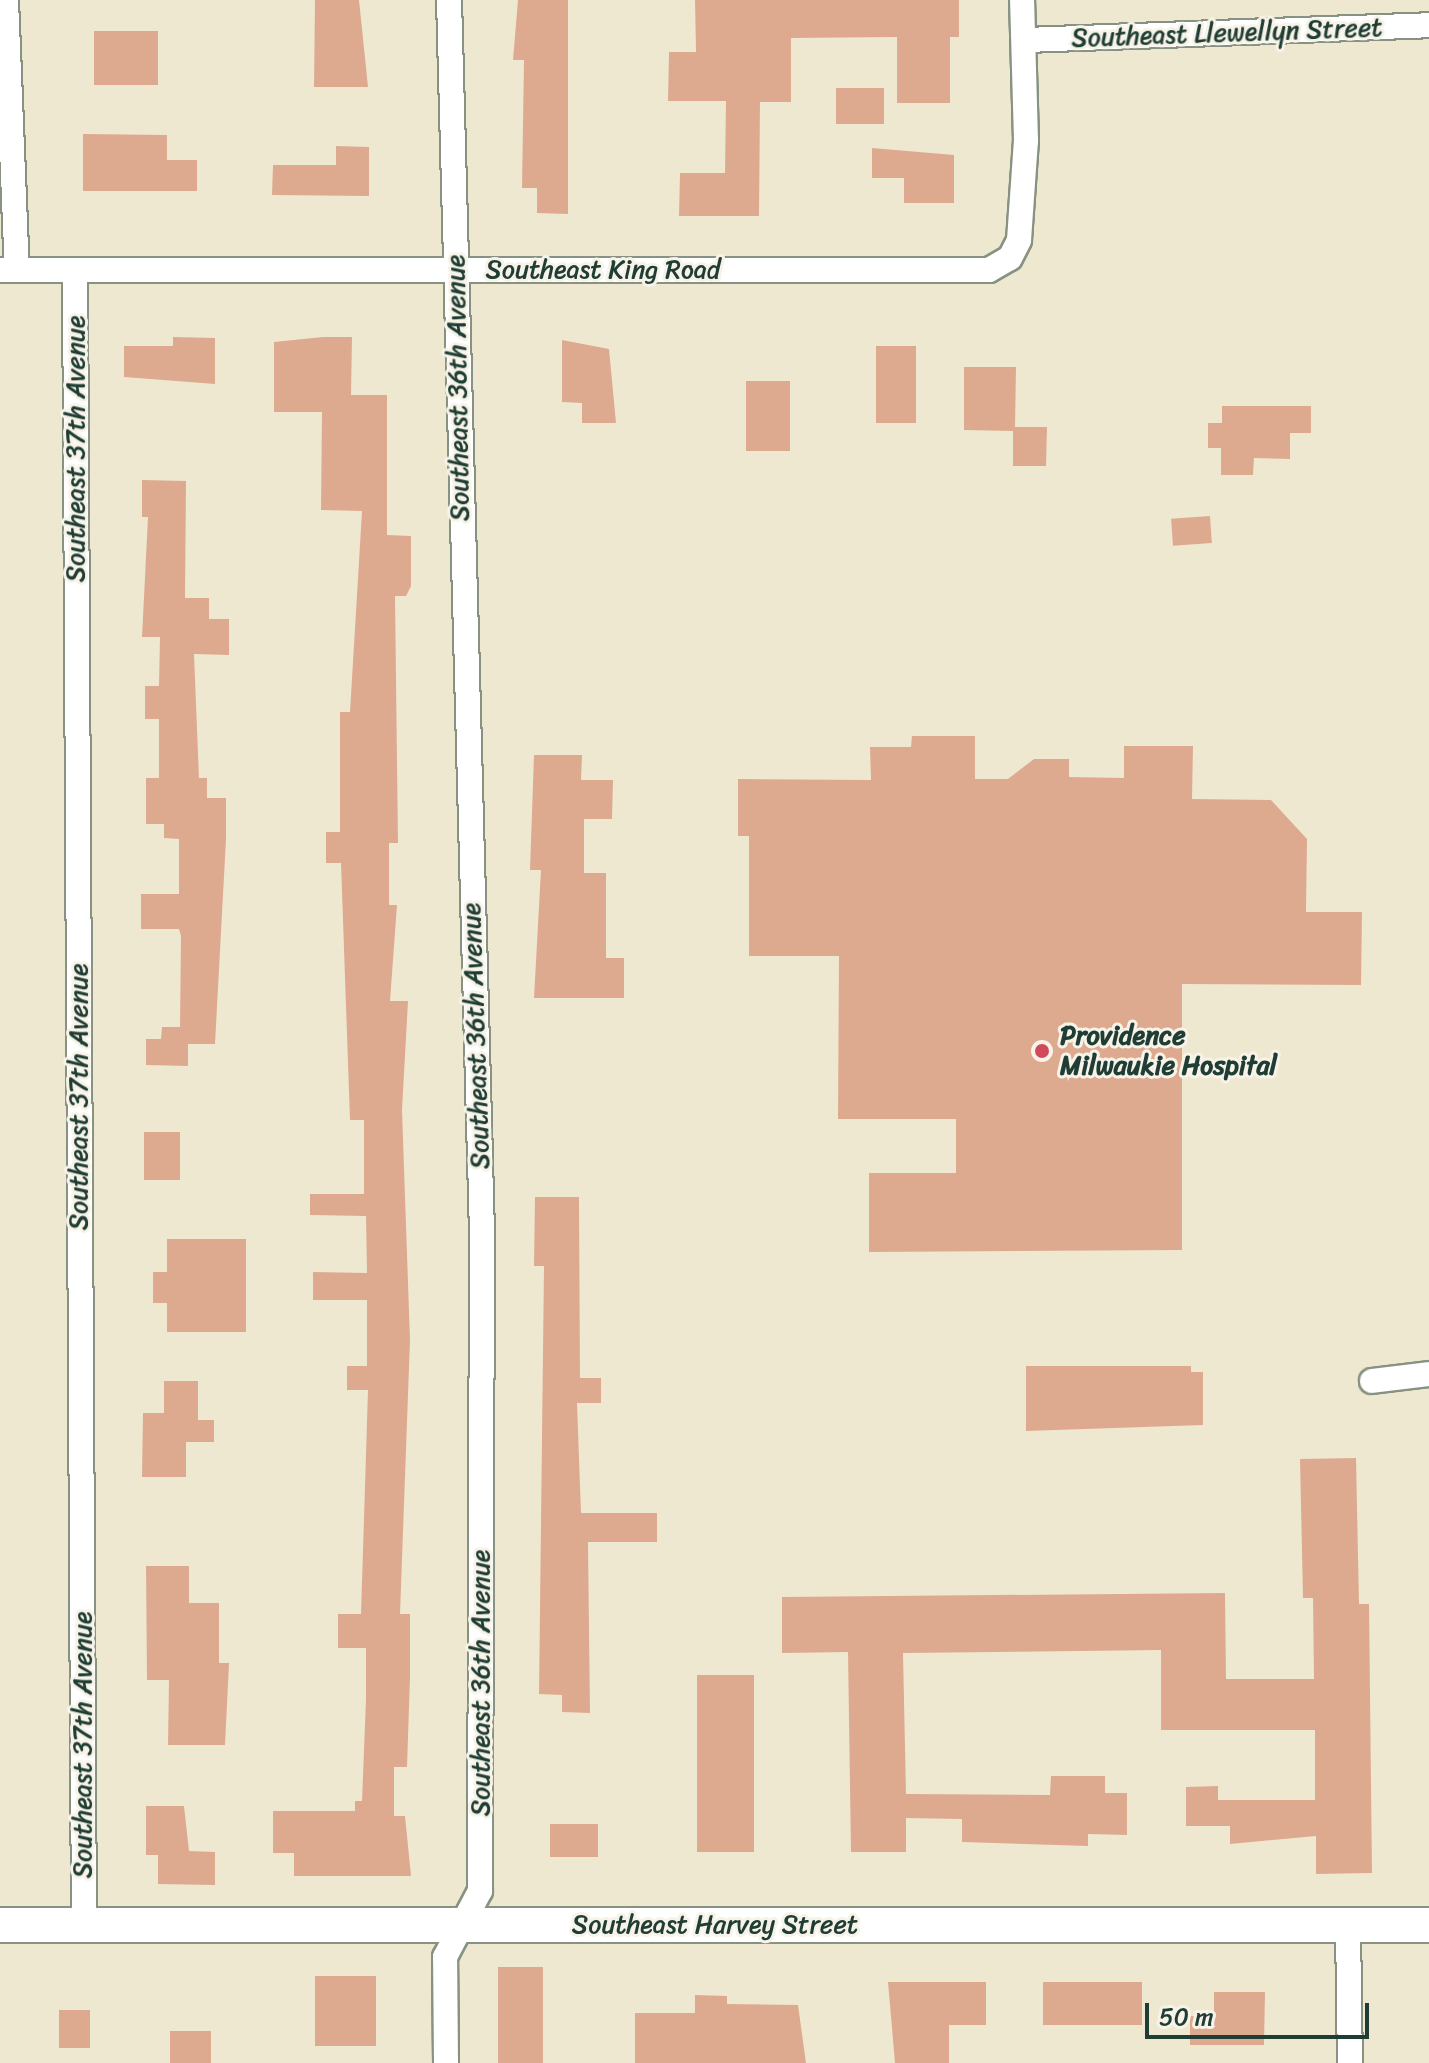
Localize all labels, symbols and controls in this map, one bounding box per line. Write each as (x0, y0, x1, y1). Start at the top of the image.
street label: Southeast Llewellyn Street (1071, 12, 1383, 54)
street label: Southeast 36th Avenue (440, 254, 476, 522)
street label: Southeast King Road (485, 254, 721, 286)
street label: Southeast 37th Avenue (60, 316, 92, 582)
street label: Southeast 36th Avenue (456, 902, 496, 1170)
street label: Southeast 37th Avenue (63, 964, 95, 1230)
place label: Providence Milwaukie Hospital (1060, 1020, 1277, 1082)
marker: Providence Milwaukie Hospital (1031, 1040, 1053, 1062)
street label: Southeast 36th Avenue (465, 1550, 497, 1816)
street label: Southeast 37th Avenue (67, 1612, 99, 1878)
street label: Southeast Harvey Street (572, 1909, 858, 1941)
scale bar (1149, 1987, 1373, 2037)
text: 50 m (1159, 1996, 1214, 2038)

